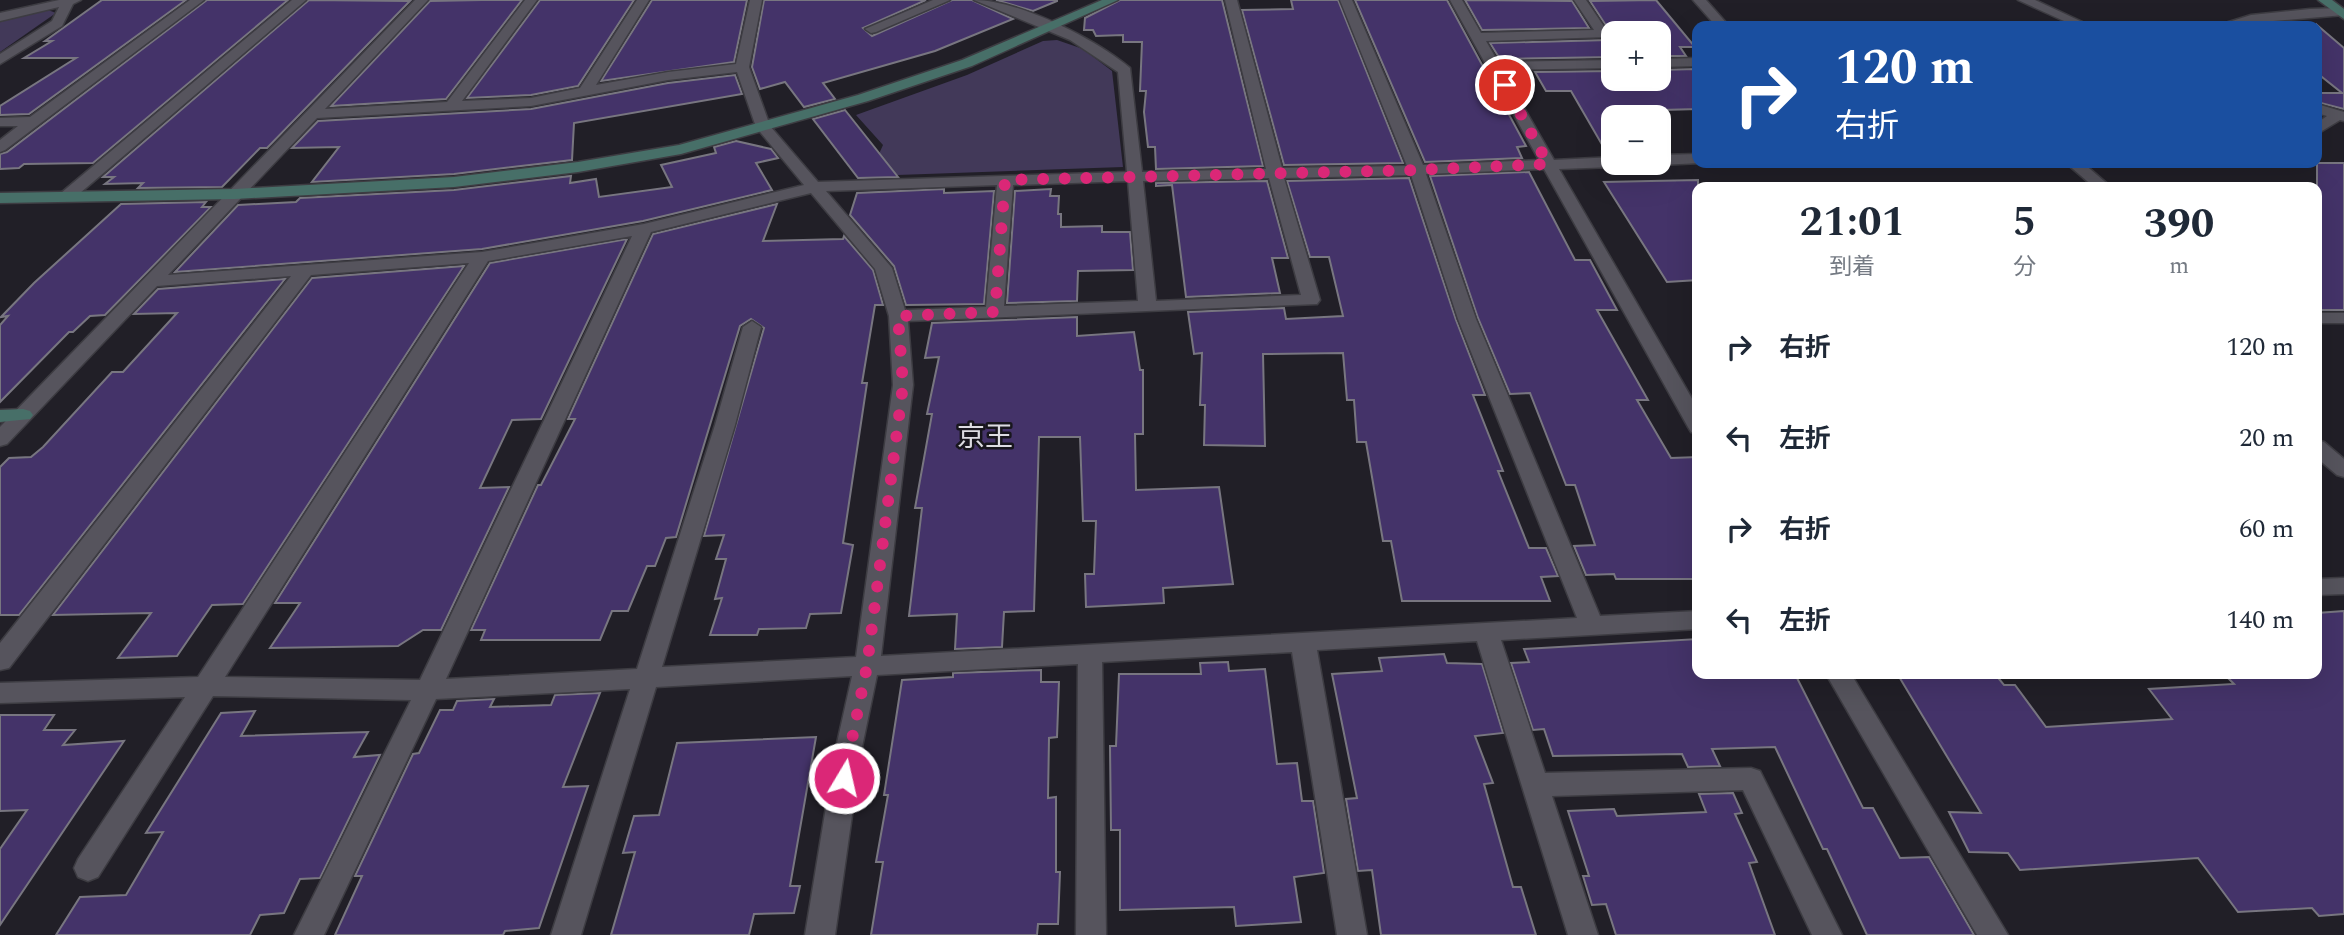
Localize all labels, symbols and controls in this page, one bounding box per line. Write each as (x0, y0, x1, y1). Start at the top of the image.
map controls (1601, 21, 1671, 175)
button: + (1601, 21, 1671, 91)
text: 120 m (1835, 31, 1974, 106)
icon: right (1720, 49, 1811, 140)
pin (1475, 55, 1535, 115)
icon: arrive (1486, 66, 1524, 104)
text: 右折 (1835, 102, 1899, 151)
button: − (1601, 105, 1671, 175)
text: 21:01 (1800, 191, 1905, 254)
text: 5 (2013, 191, 2036, 254)
text: 390 (2144, 193, 2214, 256)
text: m (2169, 249, 2189, 284)
text: 到着 (1829, 250, 1875, 285)
text: 分 (2013, 250, 2036, 285)
text: 120 m (2226, 327, 2294, 367)
icon: right (1720, 328, 1758, 366)
text: 右折 (1779, 328, 1831, 368)
district label: 京王 (957, 416, 1013, 459)
text: 20 m (2239, 418, 2294, 458)
icon: left (1720, 419, 1758, 457)
text: 左折 (1779, 419, 1831, 459)
text: 60 m (2239, 509, 2294, 549)
icon: right (1720, 510, 1758, 548)
text: 右折 (1779, 510, 1831, 550)
text: 140 m (2226, 600, 2294, 640)
icon: left (1720, 601, 1758, 639)
text: 左折 (1779, 601, 1831, 641)
position arrow (807, 741, 881, 815)

